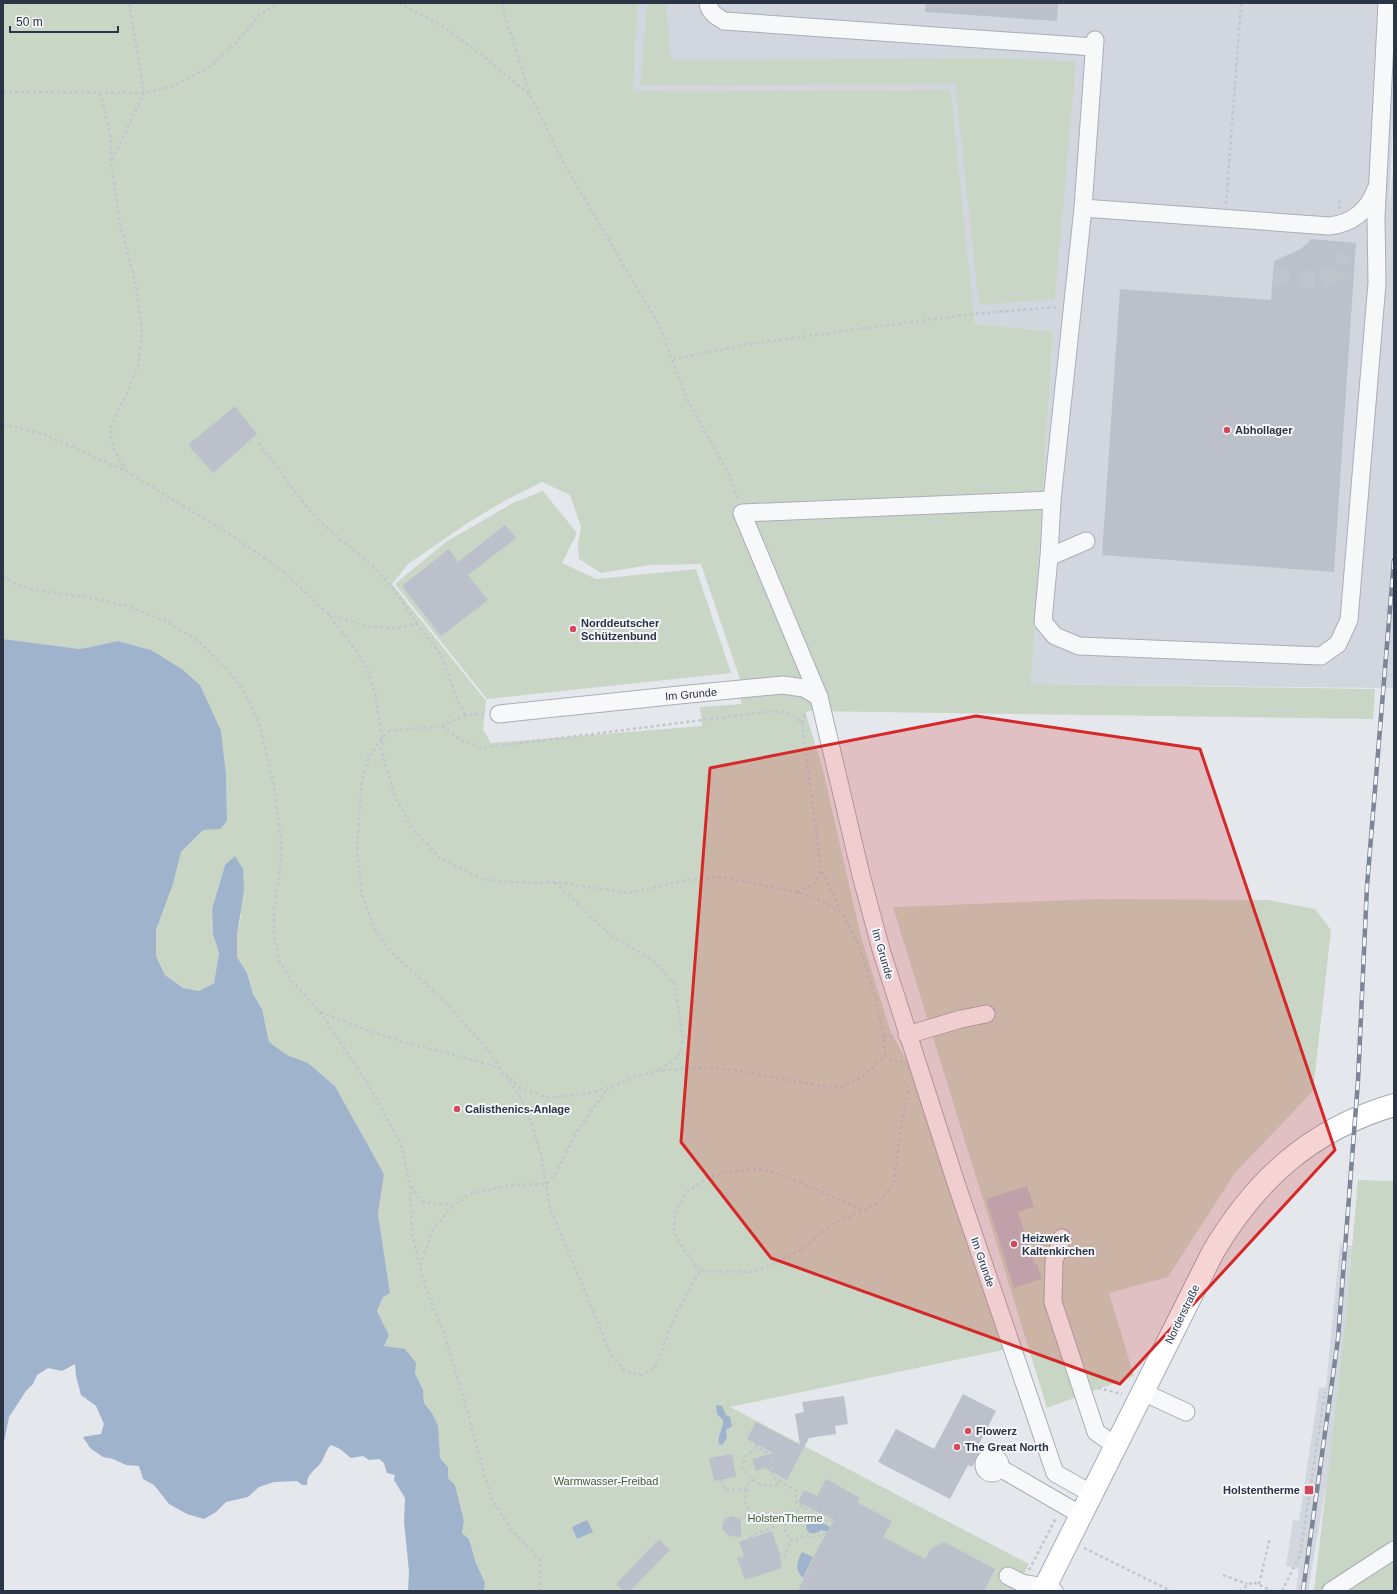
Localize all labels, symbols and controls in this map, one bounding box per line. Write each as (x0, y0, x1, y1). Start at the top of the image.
scale bar (10, 8, 118, 34)
text: 50 m (16, 15, 43, 29)
place label: Abhollager (1235, 424, 1293, 436)
marker: Abhollager (1222, 425, 1232, 435)
place label: Norddeutscher Schützenbund (581, 617, 660, 642)
marker: Norddeutscher Schützenbund (568, 624, 578, 634)
street label: Im Grunde (665, 686, 717, 702)
street label: Im Grunde (870, 927, 896, 981)
place label: Calisthenics-Anlage (465, 1103, 570, 1115)
marker: Calisthenics-Anlage (452, 1104, 462, 1114)
place label: Heizwerk Kaltenkirchen (1022, 1232, 1095, 1257)
street label: Im Grunde (969, 1235, 997, 1289)
marker: Heizwerk Kaltenkirchen (1009, 1239, 1019, 1249)
street label: Norderstraße (1162, 1282, 1202, 1346)
place label: Flowerz (976, 1425, 1017, 1437)
marker: Flowerz (963, 1426, 973, 1436)
place label: The Great North (965, 1441, 1049, 1453)
marker: The Great North (952, 1442, 962, 1452)
park label: Warmwasser-Freibad (554, 1475, 658, 1487)
place label: Holstentherme (1223, 1484, 1300, 1496)
marker: Holstentherme (1303, 1484, 1315, 1496)
park label: HolstenTherme (747, 1512, 823, 1524)

